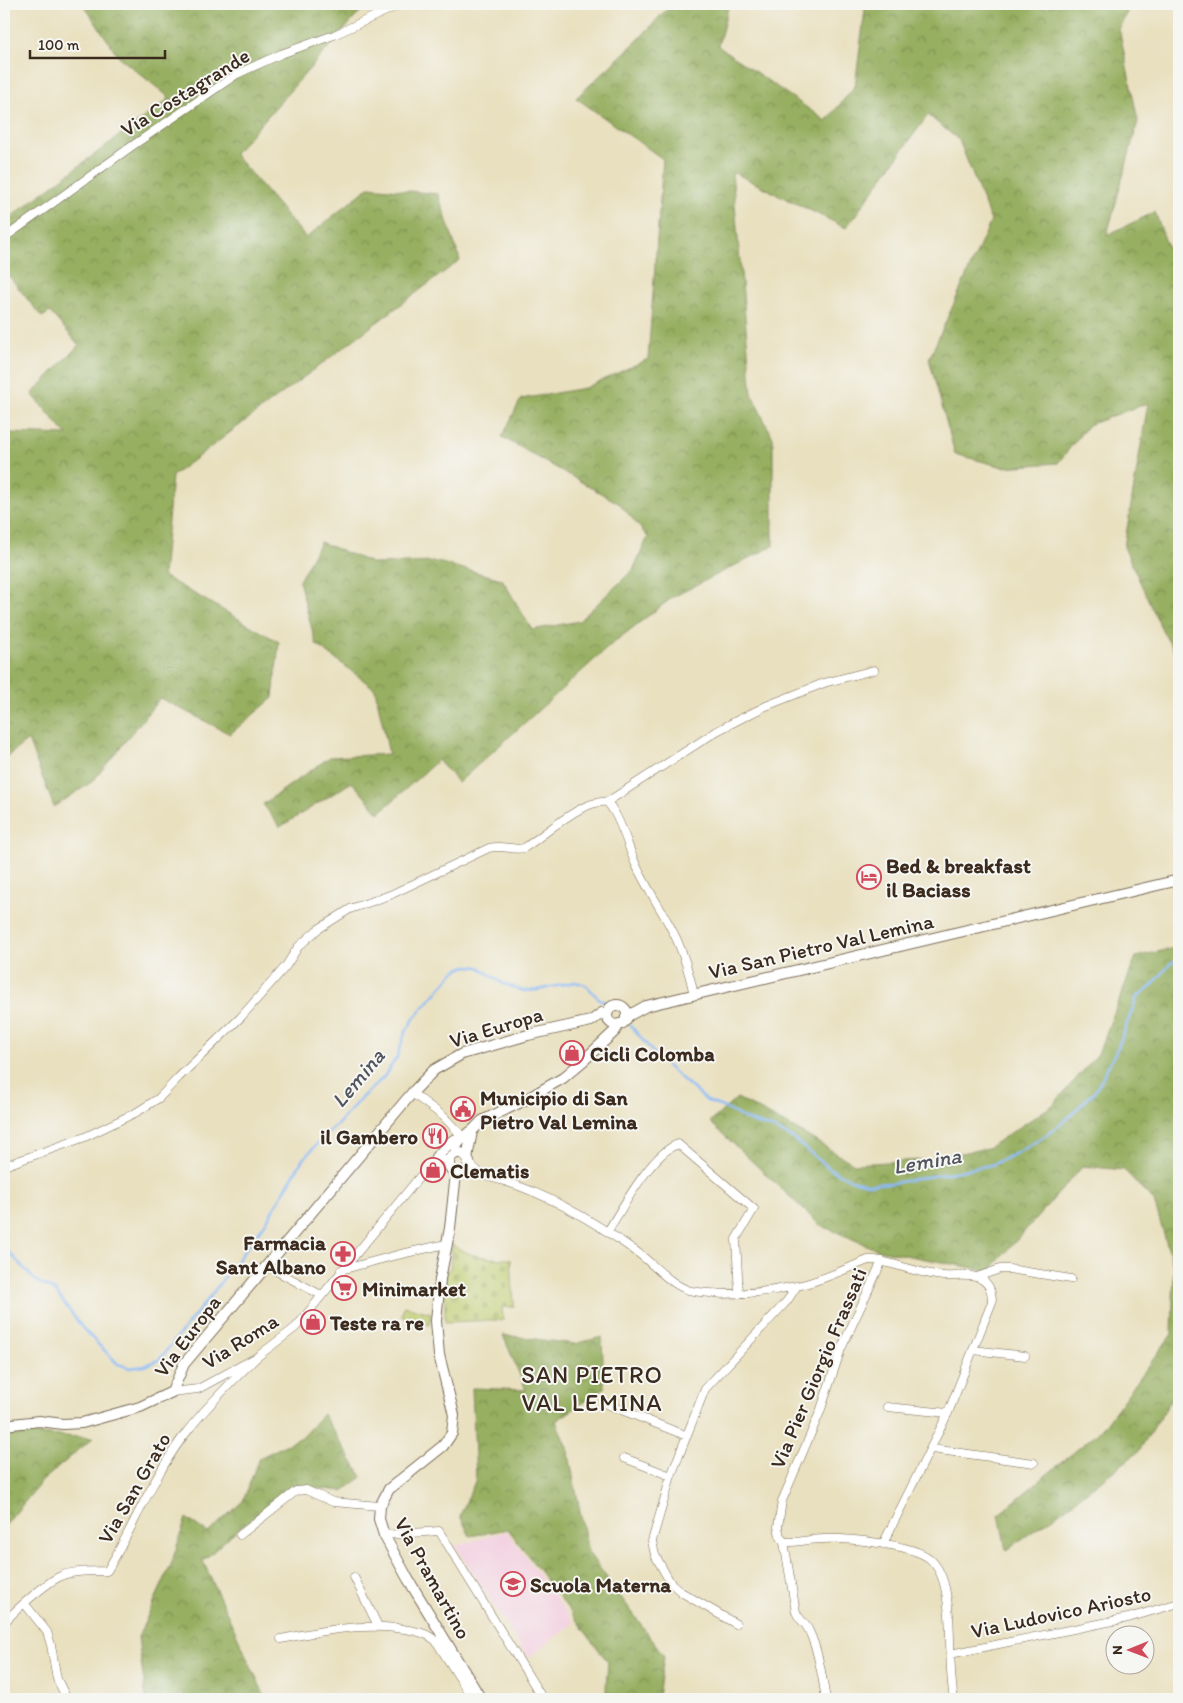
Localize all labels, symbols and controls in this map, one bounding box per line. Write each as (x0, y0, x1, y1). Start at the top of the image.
scale bar (30, 28, 165, 60)
text: 100 m (38, 36, 80, 54)
street label: Via Costagrande (116, 42, 254, 142)
place label: Bed & breakfast il Baciass (886, 853, 1031, 902)
hotel icon: Bed & breakfast il Baciass (856, 864, 882, 890)
street label: Via San Pietro Val Lemina (706, 908, 936, 984)
street label: Via Europa (447, 1001, 545, 1053)
shop icon: Cicli Colomba (559, 1040, 585, 1066)
place label: Cicli Colomba (590, 1041, 715, 1066)
water label: Lemina (326, 1042, 391, 1113)
place label: Municipio di San Pietro Val Lemina (480, 1085, 638, 1134)
public building icon: Municipio di San Pietro Val Lemina (450, 1096, 476, 1122)
restaurant icon: il Gambero (422, 1123, 448, 1149)
place label: il Gambero (320, 1124, 418, 1149)
water label: Lemina (891, 1142, 964, 1180)
shop icon: Clematis (420, 1157, 446, 1183)
place label: Clematis (450, 1158, 529, 1183)
place label: Farmacia Sant Albano (216, 1230, 327, 1279)
pharmacy icon: Farmacia Sant Albano (330, 1241, 356, 1267)
street label: Via Pier Giorgio Frassati (764, 1264, 872, 1472)
supermarket icon: Minimarket (331, 1275, 357, 1301)
place label: Minimarket (362, 1276, 466, 1301)
street label: Via Europa (148, 1290, 226, 1382)
street label: Via Roma (197, 1308, 283, 1374)
shop icon: Teste ra re (300, 1309, 326, 1335)
place label: Teste ra re (329, 1310, 424, 1335)
district label: SAN PIETRO VAL LEMINA (521, 1360, 663, 1417)
street label: Via San Grato (92, 1428, 176, 1548)
street label: Via Pramartino (389, 1513, 477, 1643)
school or university icon: Scuola Materna (500, 1571, 526, 1597)
place label: Scuola Materna (530, 1572, 672, 1597)
street label: Via Ludovico Ariosto (969, 1581, 1153, 1643)
north arrow (1106, 1626, 1156, 1676)
text: N (1109, 1645, 1126, 1655)

